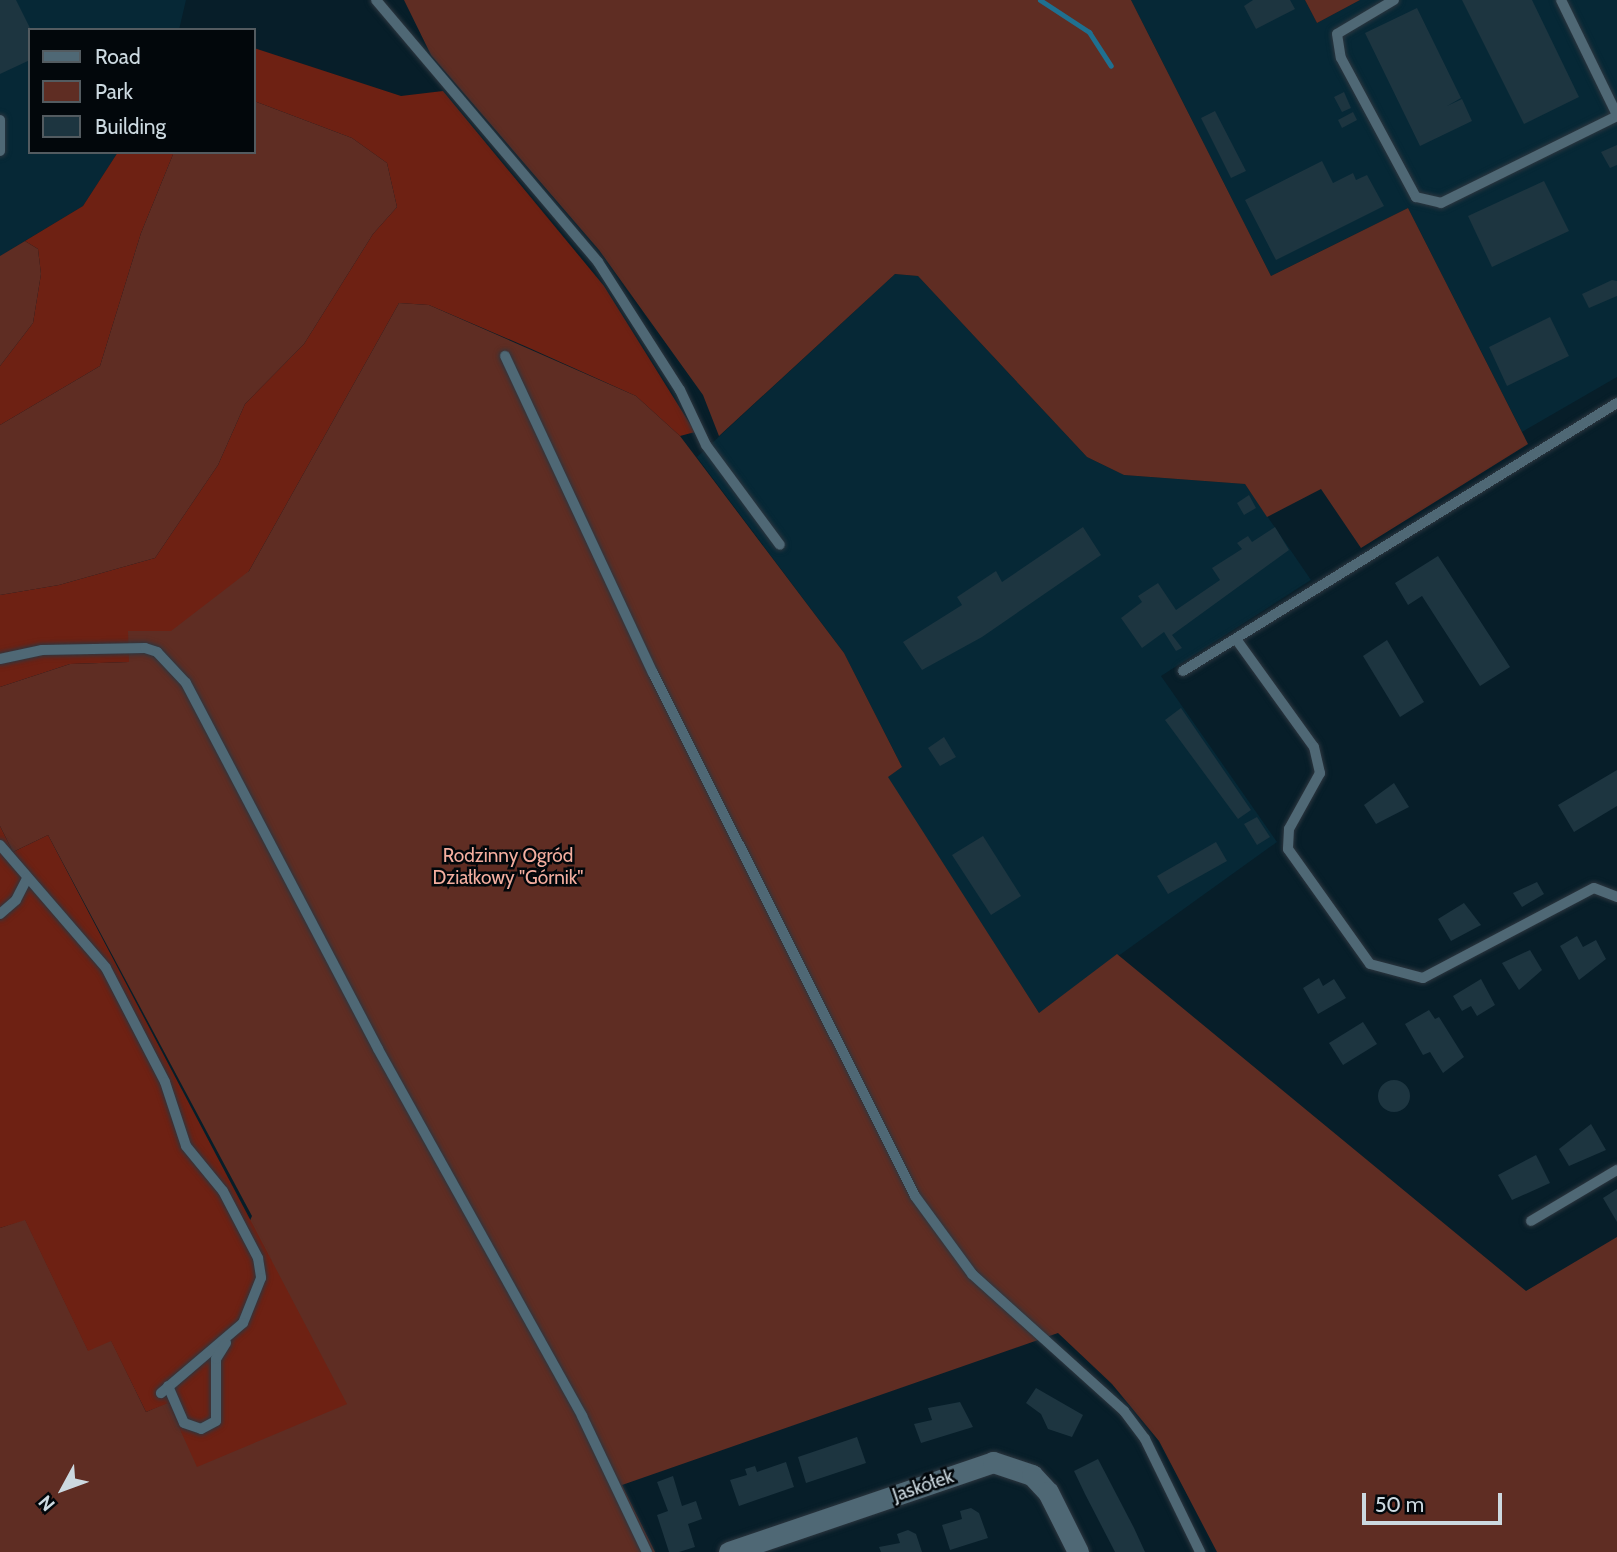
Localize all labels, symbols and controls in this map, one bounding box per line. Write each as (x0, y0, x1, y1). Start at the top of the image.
legend (28, 28, 256, 154)
text: Road (95, 44, 141, 69)
text: Park (95, 79, 133, 104)
text: Building (95, 114, 166, 139)
park label: Rodzinny Ogród Działkowy "Górnik" (433, 845, 583, 889)
north arrow (28, 1454, 98, 1524)
street label: Jaskółek (890, 1465, 956, 1507)
scale bar (1365, 1478, 1505, 1522)
text: N (34, 1490, 60, 1516)
text: 50 m (1375, 1492, 1424, 1517)

